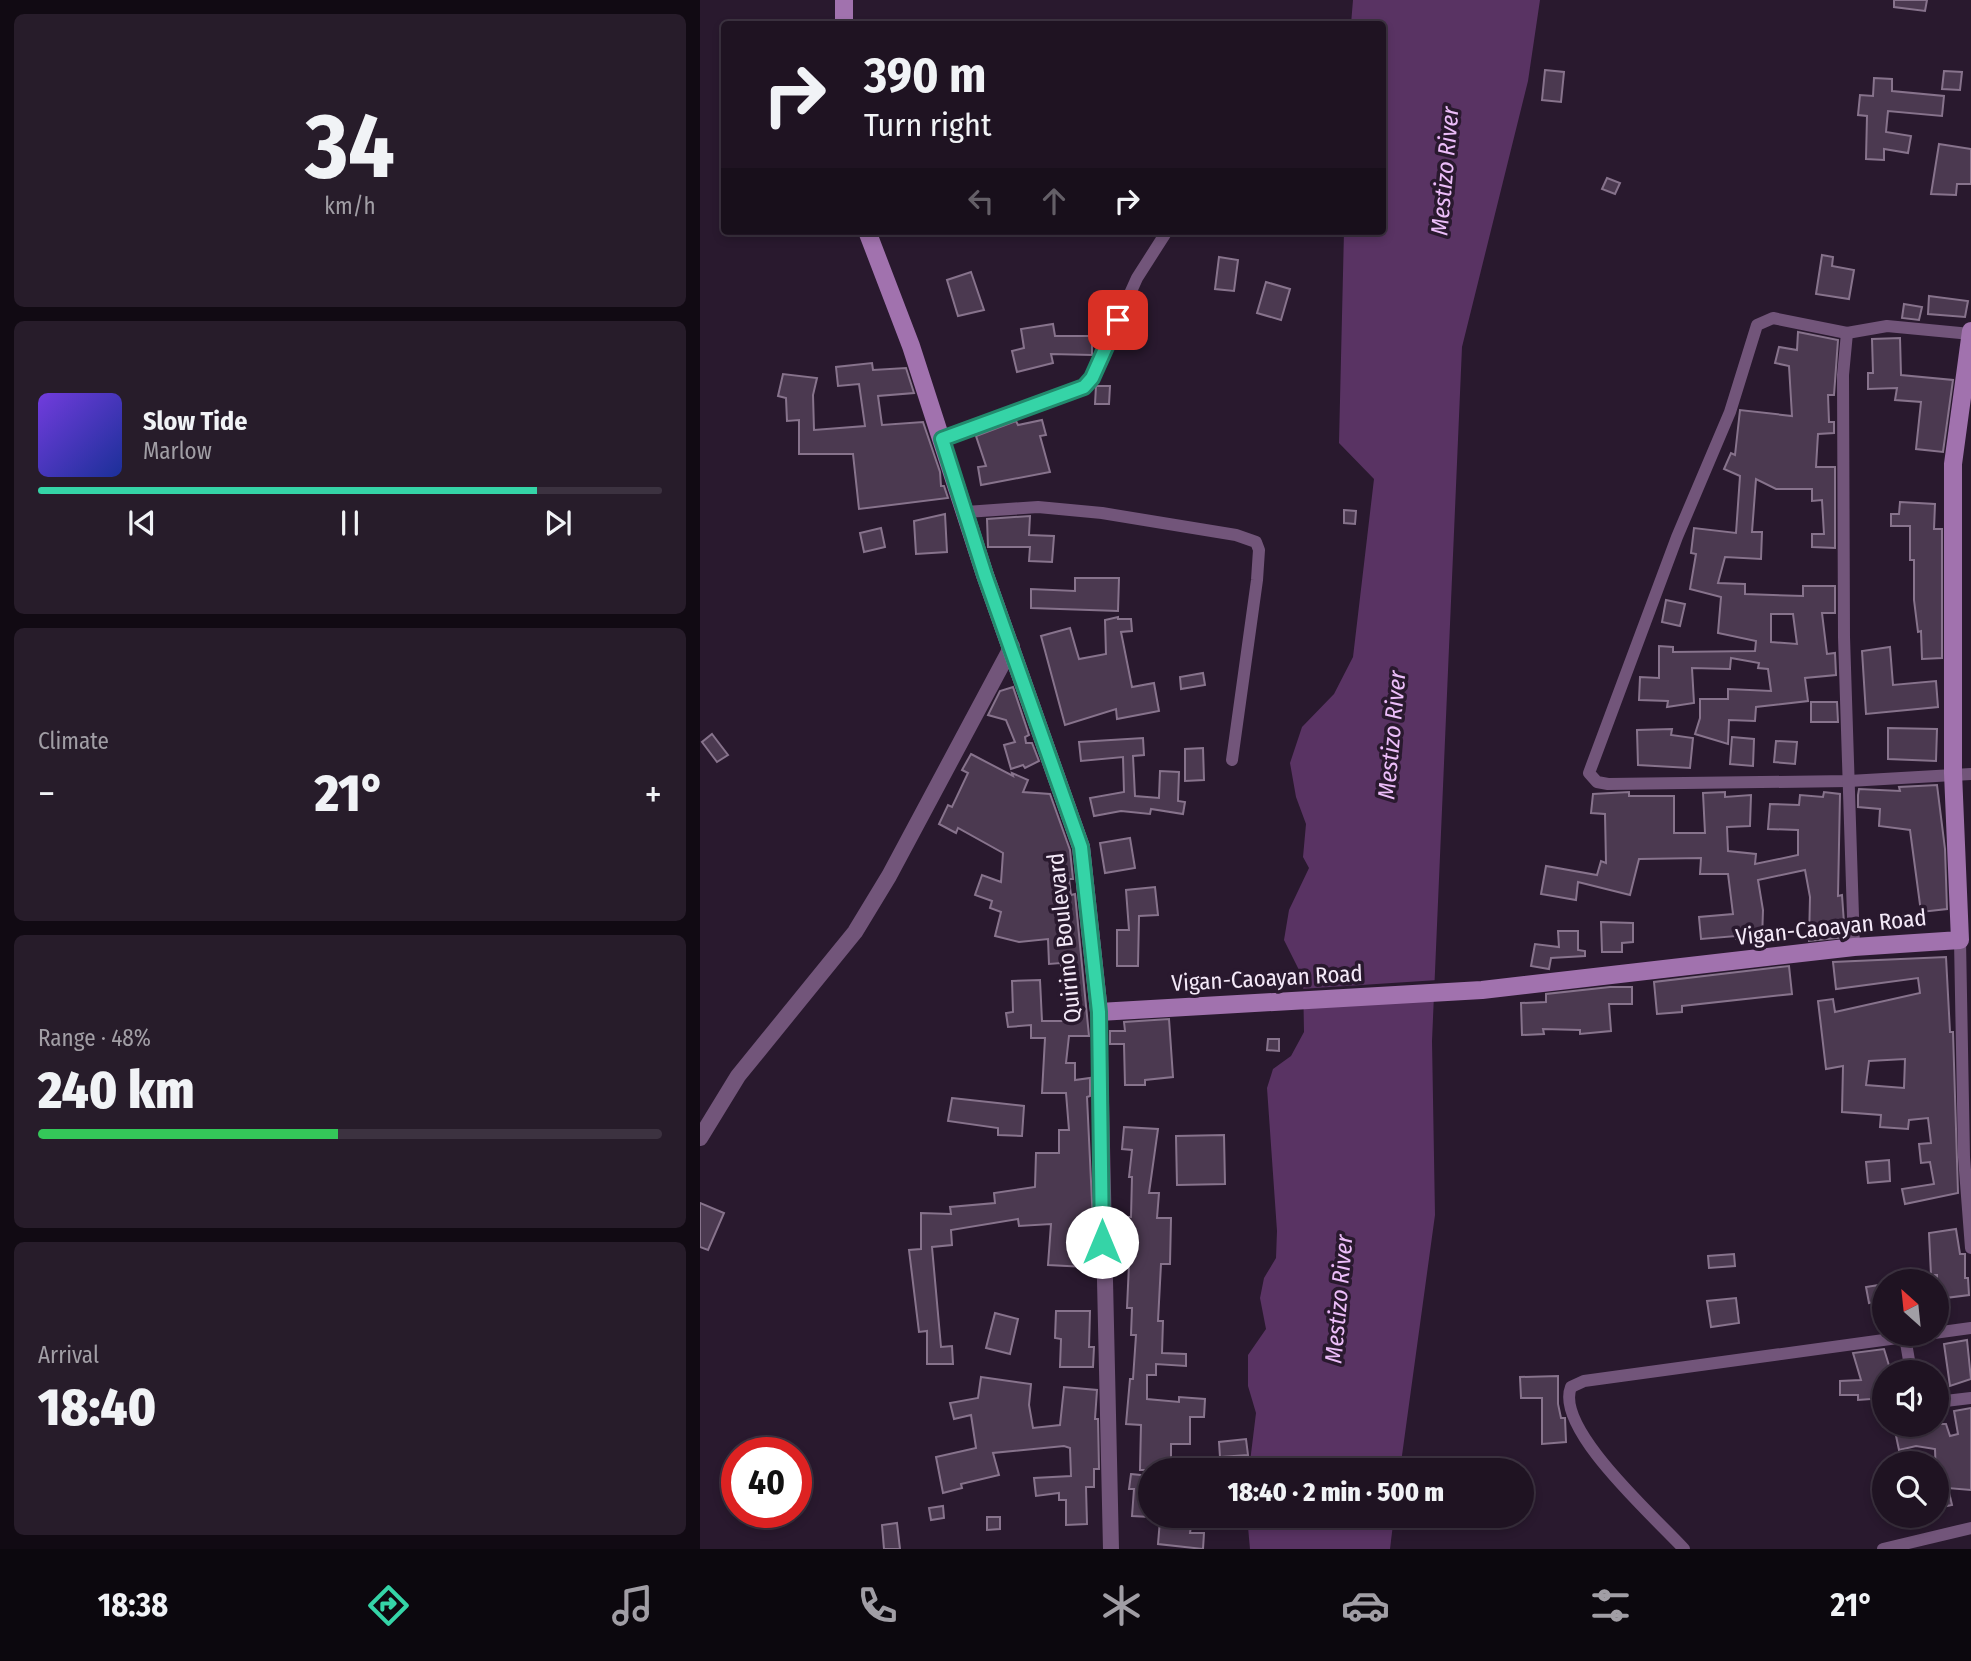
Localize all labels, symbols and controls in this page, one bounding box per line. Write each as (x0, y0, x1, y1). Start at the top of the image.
text: 390 m (864, 46, 986, 105)
icon: right (749, 49, 840, 140)
text: 34 (305, 92, 395, 201)
water label: Mestizo River (1425, 105, 1465, 236)
text: Turn right (864, 106, 991, 144)
icon: left (962, 182, 1000, 220)
icon: ahead (1035, 182, 1073, 220)
icon: right (1108, 182, 1146, 220)
text: km/h (324, 192, 376, 220)
pin (1088, 290, 1148, 350)
icon: arrive (1099, 301, 1137, 339)
text: Slow Tide (143, 406, 247, 437)
text: Marlow (143, 437, 212, 465)
icon: previous (123, 504, 161, 542)
icon: pause (331, 504, 369, 542)
icon: next (539, 504, 577, 542)
water label: Mestizo River (1372, 669, 1412, 800)
text: Climate (38, 727, 109, 755)
text: 21° (315, 762, 385, 825)
text: − (38, 771, 55, 817)
text: + (645, 771, 662, 817)
street label: Quirino Boulevard (1041, 852, 1087, 1024)
street label: Vigan-Caoayan Road (1734, 903, 1928, 951)
street label: Vigan-Caoayan Road (1171, 959, 1363, 997)
text: Range · 48% (38, 1024, 151, 1052)
text: 240 km (38, 1059, 195, 1122)
position arrow (1065, 1205, 1139, 1279)
water label: Mestizo River (1319, 1233, 1359, 1364)
north arrow (1872, 1269, 1950, 1346)
map controls (1872, 1269, 1949, 1528)
text: Arrival (38, 1341, 99, 1369)
button: sound (1872, 1360, 1949, 1437)
text: 18:40 (38, 1376, 156, 1439)
speed limit sign: 40 (721, 1437, 812, 1528)
button: search (1872, 1451, 1949, 1528)
text: 18:40 · 2 min · 500 m (1228, 1477, 1444, 1508)
icon: directions (364, 1581, 413, 1630)
icon: music (608, 1581, 657, 1630)
icon: phone (853, 1581, 902, 1630)
icon: climate (1097, 1581, 1146, 1630)
icon: car (1341, 1581, 1390, 1630)
icon: filters (1586, 1581, 1635, 1630)
text: 18:38 (98, 1586, 168, 1624)
text: 21° (1830, 1586, 1873, 1624)

